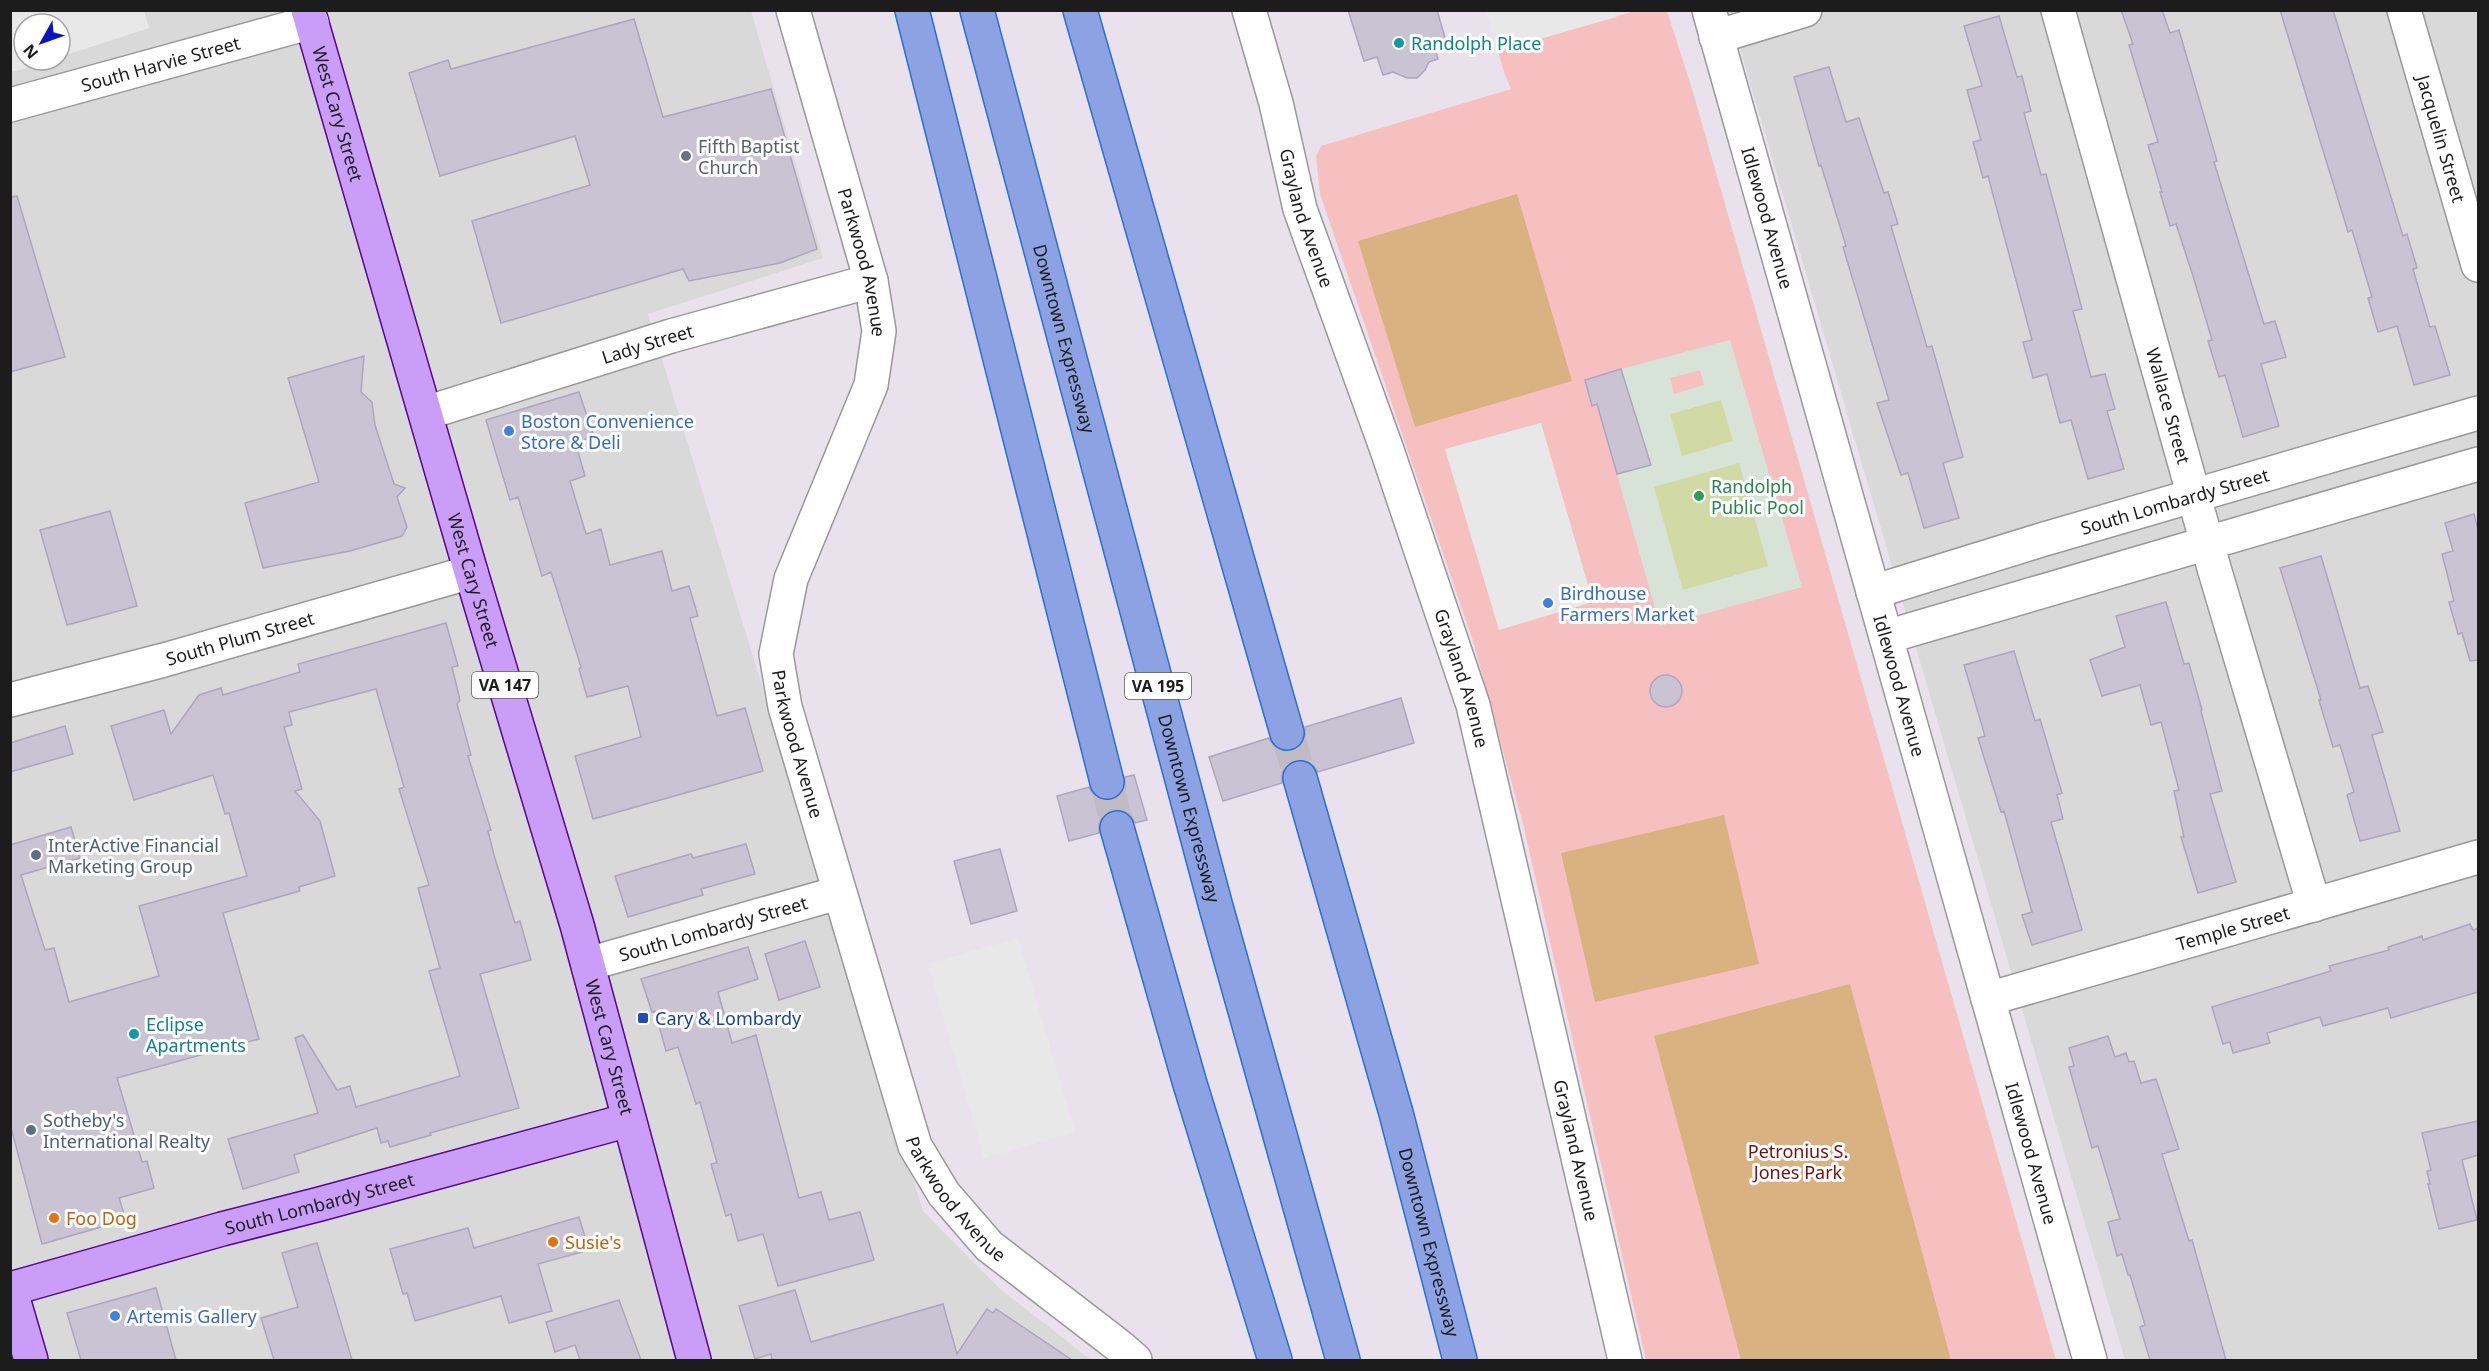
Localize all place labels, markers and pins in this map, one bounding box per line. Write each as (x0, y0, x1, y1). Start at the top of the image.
place label: Randolph Place (1411, 31, 1541, 55)
marker: Randolph Place (1392, 36, 1406, 50)
place label: Fifth Baptist Church (698, 134, 800, 179)
marker: Fifth Baptist Church (679, 149, 693, 163)
place label: Boston Convenience Store & Deli (521, 409, 694, 454)
marker: Boston Convenience Store & Deli (502, 424, 516, 438)
place label: Randolph Public Pool (1711, 474, 1804, 519)
marker: Randolph Public Pool (1692, 489, 1706, 503)
place label: Birdhouse Farmers Market (1560, 581, 1695, 626)
marker: Birdhouse Farmers Market (1541, 596, 1555, 610)
place label: InterActive Financial Marketing Group (48, 833, 219, 878)
marker: InterActive Financial Marketing Group (29, 848, 43, 862)
place label: Cary & Lombardy (655, 1006, 802, 1030)
marker: Cary & Lombardy (636, 1011, 650, 1025)
place label: Eclipse Apartments (146, 1012, 246, 1057)
marker: Eclipse Apartments (127, 1027, 141, 1041)
place label: Sotheby's International Realty (43, 1108, 211, 1153)
marker: Sotheby's International Realty (24, 1123, 38, 1137)
place label: Foo Dog (66, 1206, 137, 1230)
marker: Foo Dog (47, 1211, 61, 1225)
place label: Susie's (565, 1230, 621, 1254)
marker: Susie's (546, 1235, 560, 1249)
place label: Artemis Gallery (127, 1304, 257, 1328)
marker: Artemis Gallery (108, 1309, 122, 1323)

